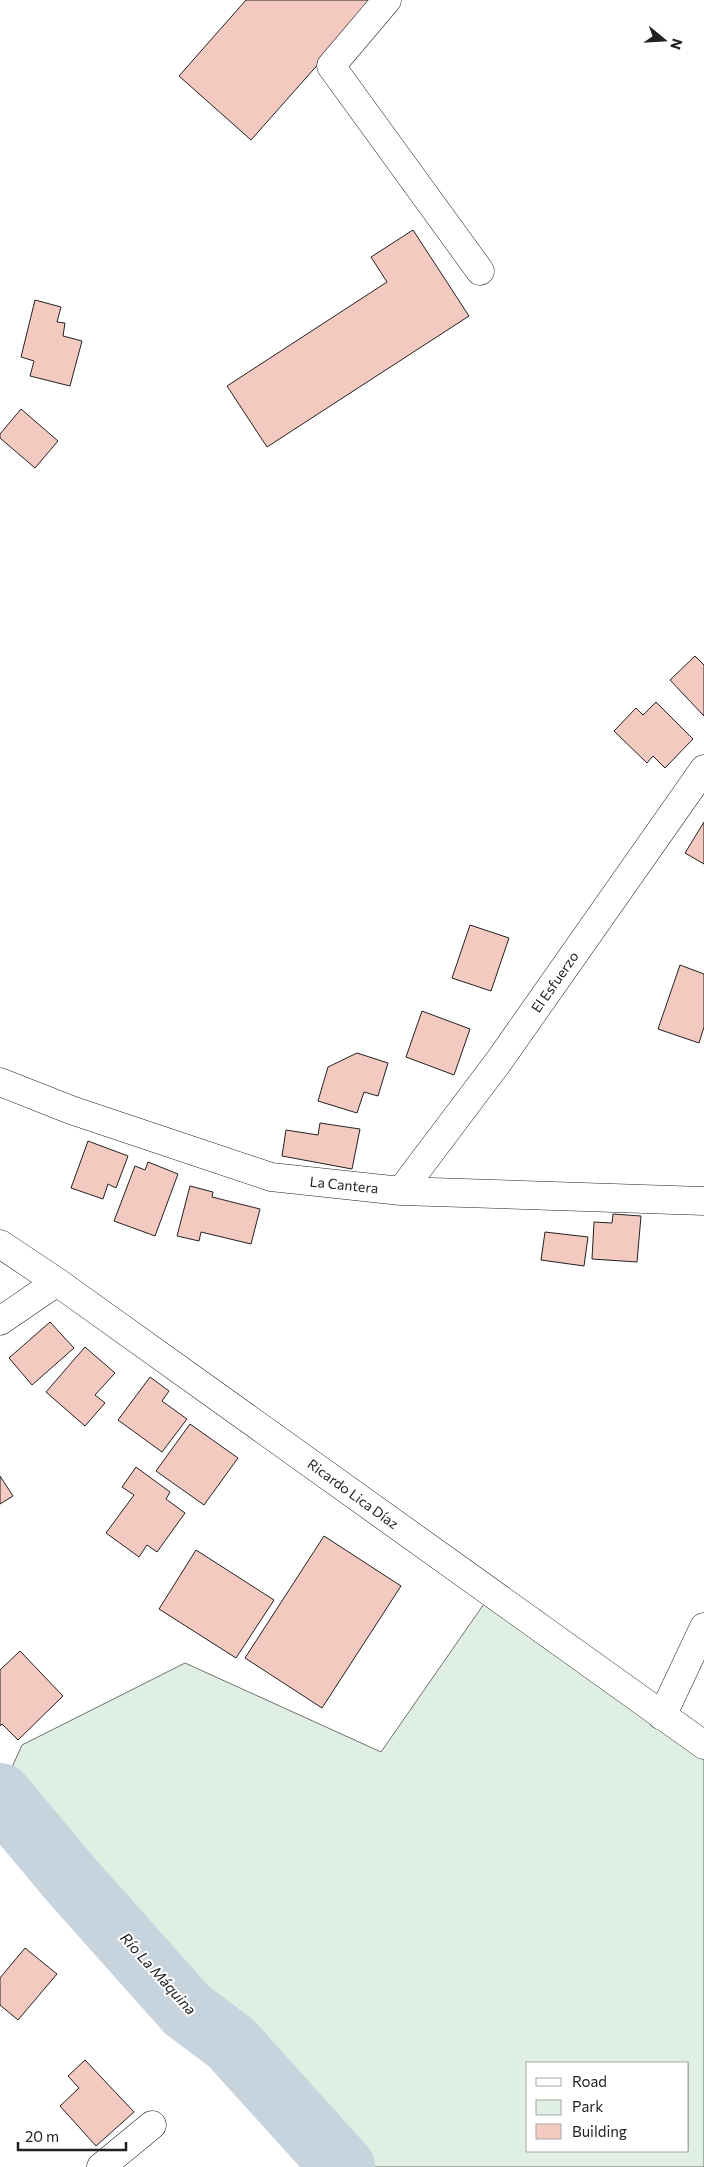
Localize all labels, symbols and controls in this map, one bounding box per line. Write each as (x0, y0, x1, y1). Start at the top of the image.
north arrow (639, 15, 689, 65)
text: N (667, 37, 687, 52)
street label: El Esfuerzo (527, 948, 582, 1016)
street label: La Cantera (309, 1172, 379, 1197)
street label: Ricardo Lica Díaz (304, 1455, 402, 1532)
water label: Río La Máquina (117, 1928, 200, 2018)
legend (526, 2062, 689, 2152)
text: Road (572, 2072, 607, 2090)
text: Park (572, 2097, 603, 2115)
scale bar (18, 2120, 125, 2152)
text: Building (572, 2122, 627, 2140)
text: 20 m (25, 2127, 59, 2145)

